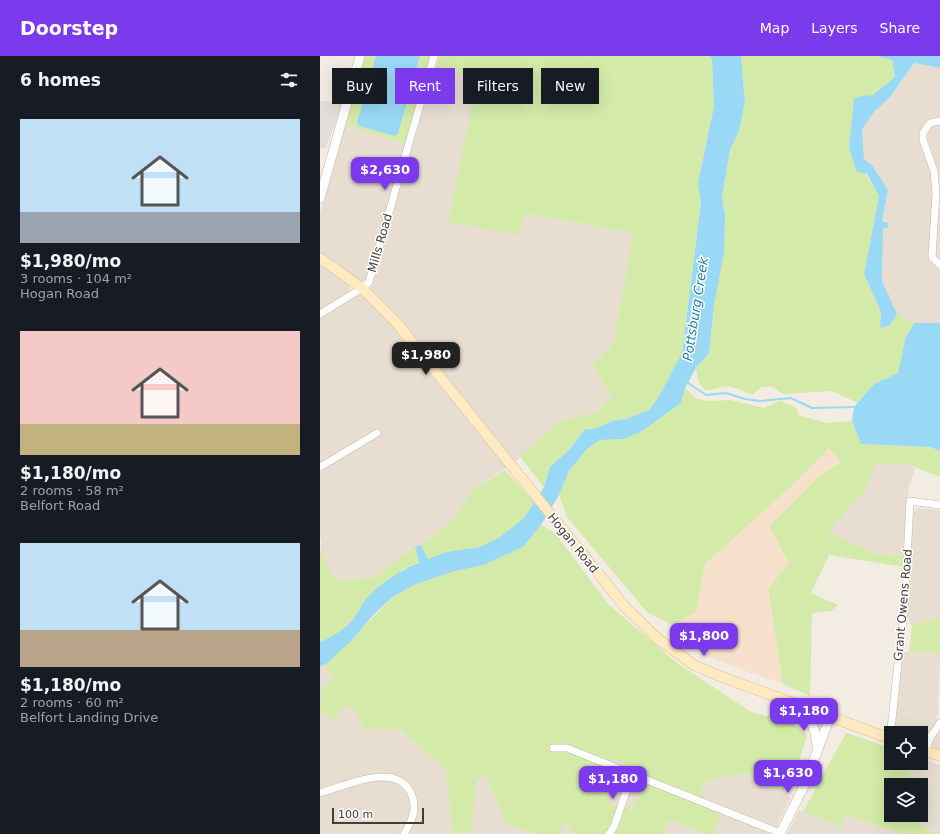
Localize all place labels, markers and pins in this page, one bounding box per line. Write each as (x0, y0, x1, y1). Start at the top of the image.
pin: $2,630 (352, 157, 418, 191)
pin: $1,980 (393, 342, 459, 376)
pin: $1,800 (671, 623, 737, 657)
pin: $1,180 (771, 698, 837, 732)
pin: $1,630 (755, 760, 821, 794)
pin: $1,180 (580, 766, 646, 800)

